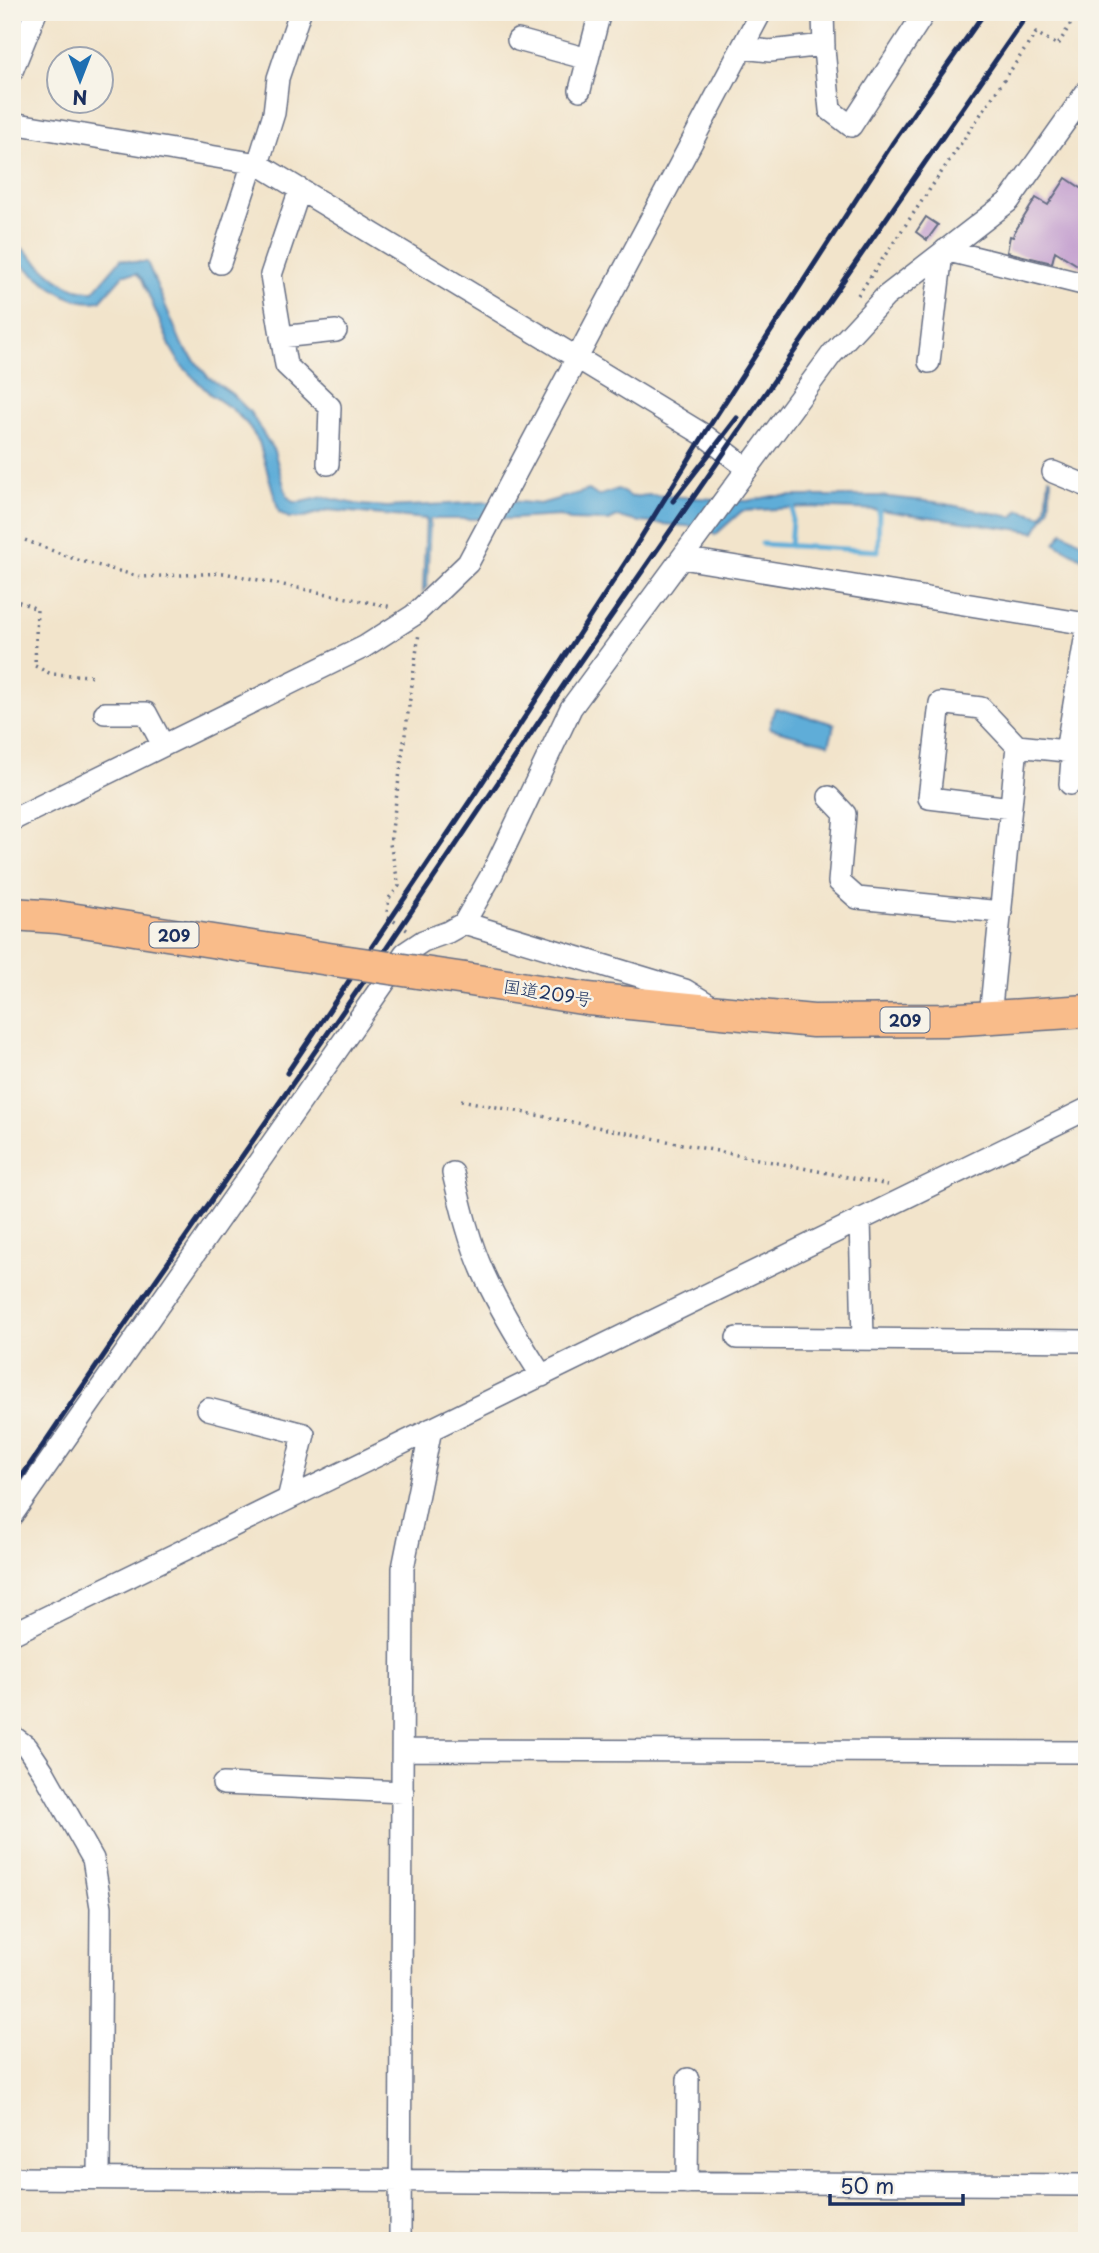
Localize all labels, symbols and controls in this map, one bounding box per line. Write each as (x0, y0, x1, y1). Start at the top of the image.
north arrow (46, 46, 116, 116)
text: N (72, 84, 88, 112)
road number: 209 (150, 923, 198, 948)
street label: 国道209号 (501, 972, 595, 1012)
road number: 209 (880, 1008, 930, 1032)
scale bar (830, 2162, 962, 2206)
text: 50 m (840, 2169, 894, 2201)

